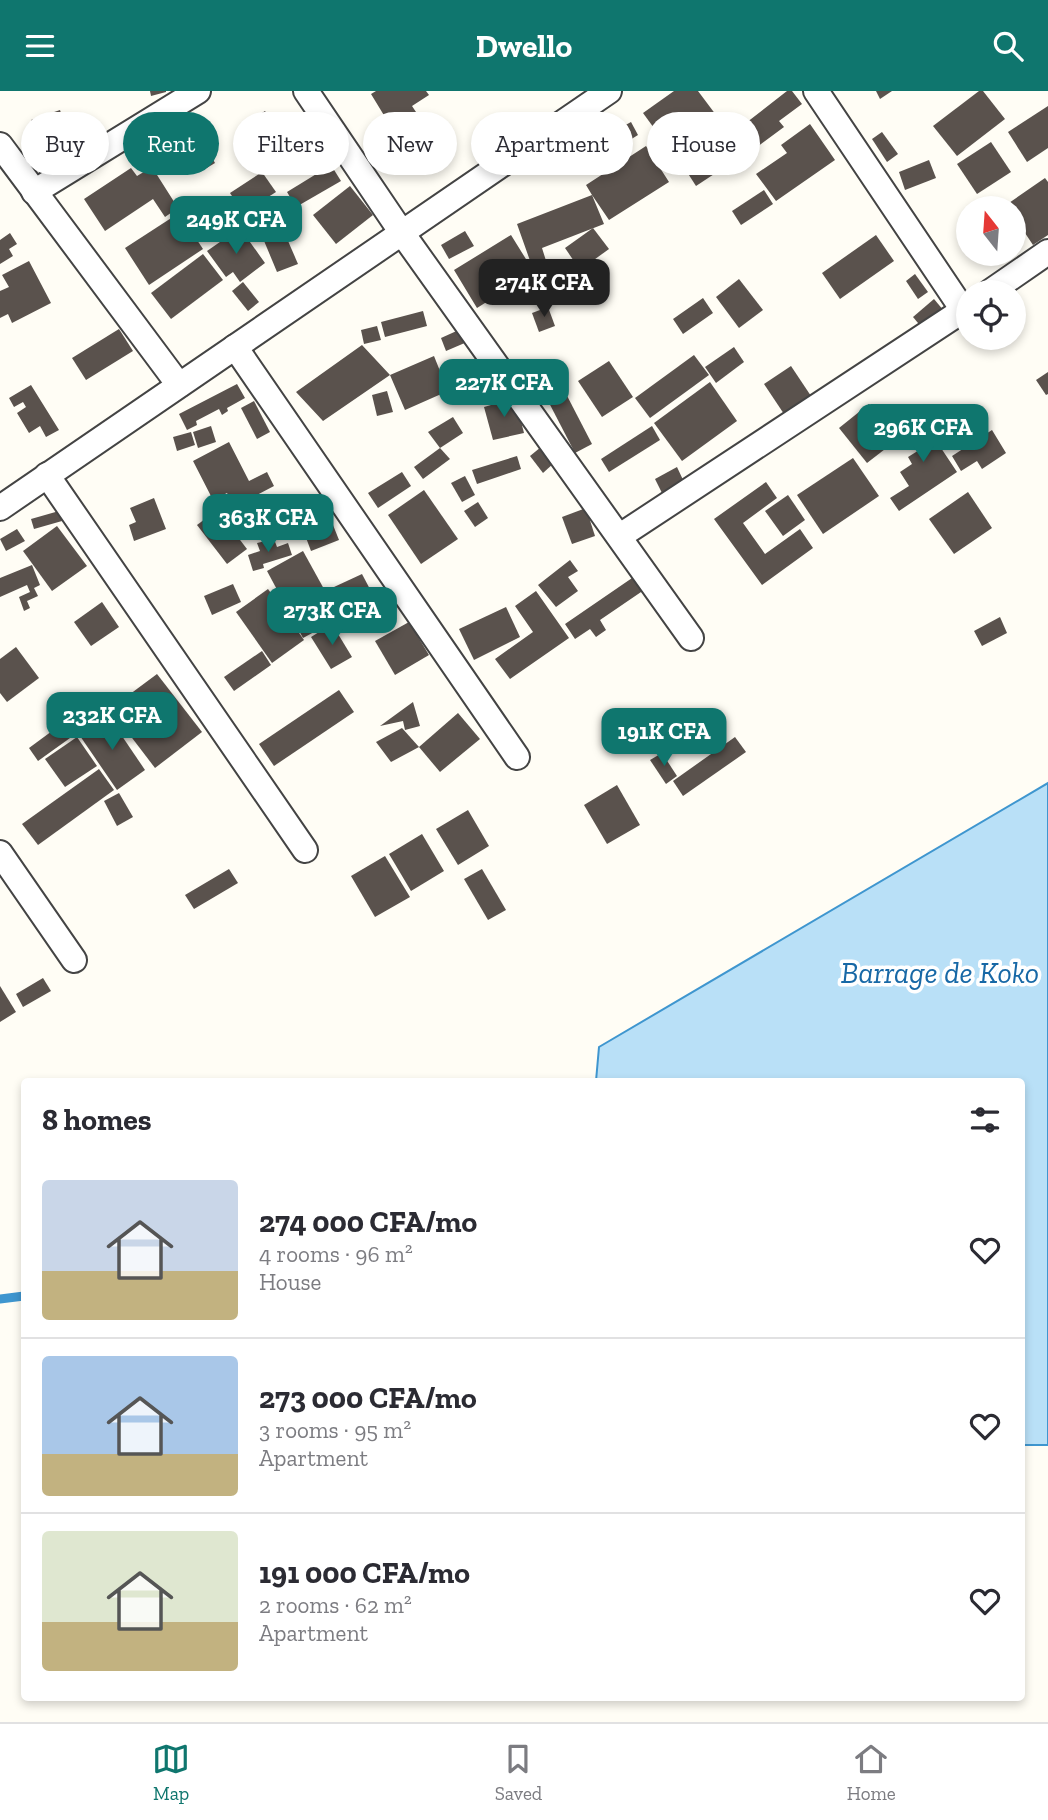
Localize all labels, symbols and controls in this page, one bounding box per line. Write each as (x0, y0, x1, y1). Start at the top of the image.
icon: menu (21, 27, 59, 65)
text: Dwello (476, 27, 572, 65)
icon: search (989, 27, 1027, 65)
chip: Buy (21, 112, 109, 175)
chip: Rent (123, 112, 219, 175)
chip: Filters (233, 112, 349, 175)
chip: New (363, 112, 457, 175)
chip: Apartment (471, 112, 633, 175)
chip: House (647, 112, 760, 175)
north arrow (956, 196, 1026, 266)
map controls (956, 196, 1026, 350)
pin: 249K CFA (164, 197, 308, 256)
text: 249K CFA (186, 205, 286, 233)
pin: 274K CFA (472, 259, 616, 319)
text: 274K CFA (495, 268, 593, 296)
button: locate (956, 280, 1026, 350)
pin: 227K CFA (432, 359, 576, 419)
text: 227K CFA (455, 368, 553, 396)
pin: 296K CFA (851, 405, 995, 464)
text: 296K CFA (873, 413, 973, 441)
pin: 363K CFA (196, 495, 340, 554)
text: 363K CFA (219, 503, 318, 531)
pin: 273K CFA (260, 587, 404, 647)
text: 273K CFA (283, 596, 381, 624)
pin: 232K CFA (40, 693, 184, 752)
text: 232K CFA (62, 701, 162, 729)
pin: 191K CFA (592, 709, 736, 768)
text: 191K CFA (617, 717, 711, 745)
water label: Barrage de Koko (841, 955, 1039, 991)
icon: filters (966, 1101, 1004, 1139)
text: 8 homes (42, 1102, 151, 1138)
text: 274 000 CFA/mo (259, 1204, 477, 1240)
icon: home (98, 1208, 182, 1292)
icon: heart (966, 1231, 1004, 1269)
text: 4 rooms · 96 m² (259, 1240, 413, 1268)
text: House (259, 1268, 321, 1296)
text: 273 000 CFA/mo (259, 1380, 477, 1416)
icon: home (98, 1384, 182, 1468)
icon: heart (966, 1407, 1004, 1445)
text: 3 rooms · 95 m² (259, 1416, 411, 1444)
text: Apartment (259, 1444, 368, 1472)
text: 191 000 CFA/mo (259, 1555, 470, 1591)
icon: home (98, 1559, 182, 1643)
icon: heart (966, 1582, 1004, 1620)
text: 2 rooms · 62 m² (259, 1591, 412, 1619)
text: Apartment (259, 1619, 368, 1647)
tab: Map (152, 1740, 190, 1805)
tab: Saved (495, 1740, 542, 1805)
tab: Home (847, 1740, 896, 1805)

